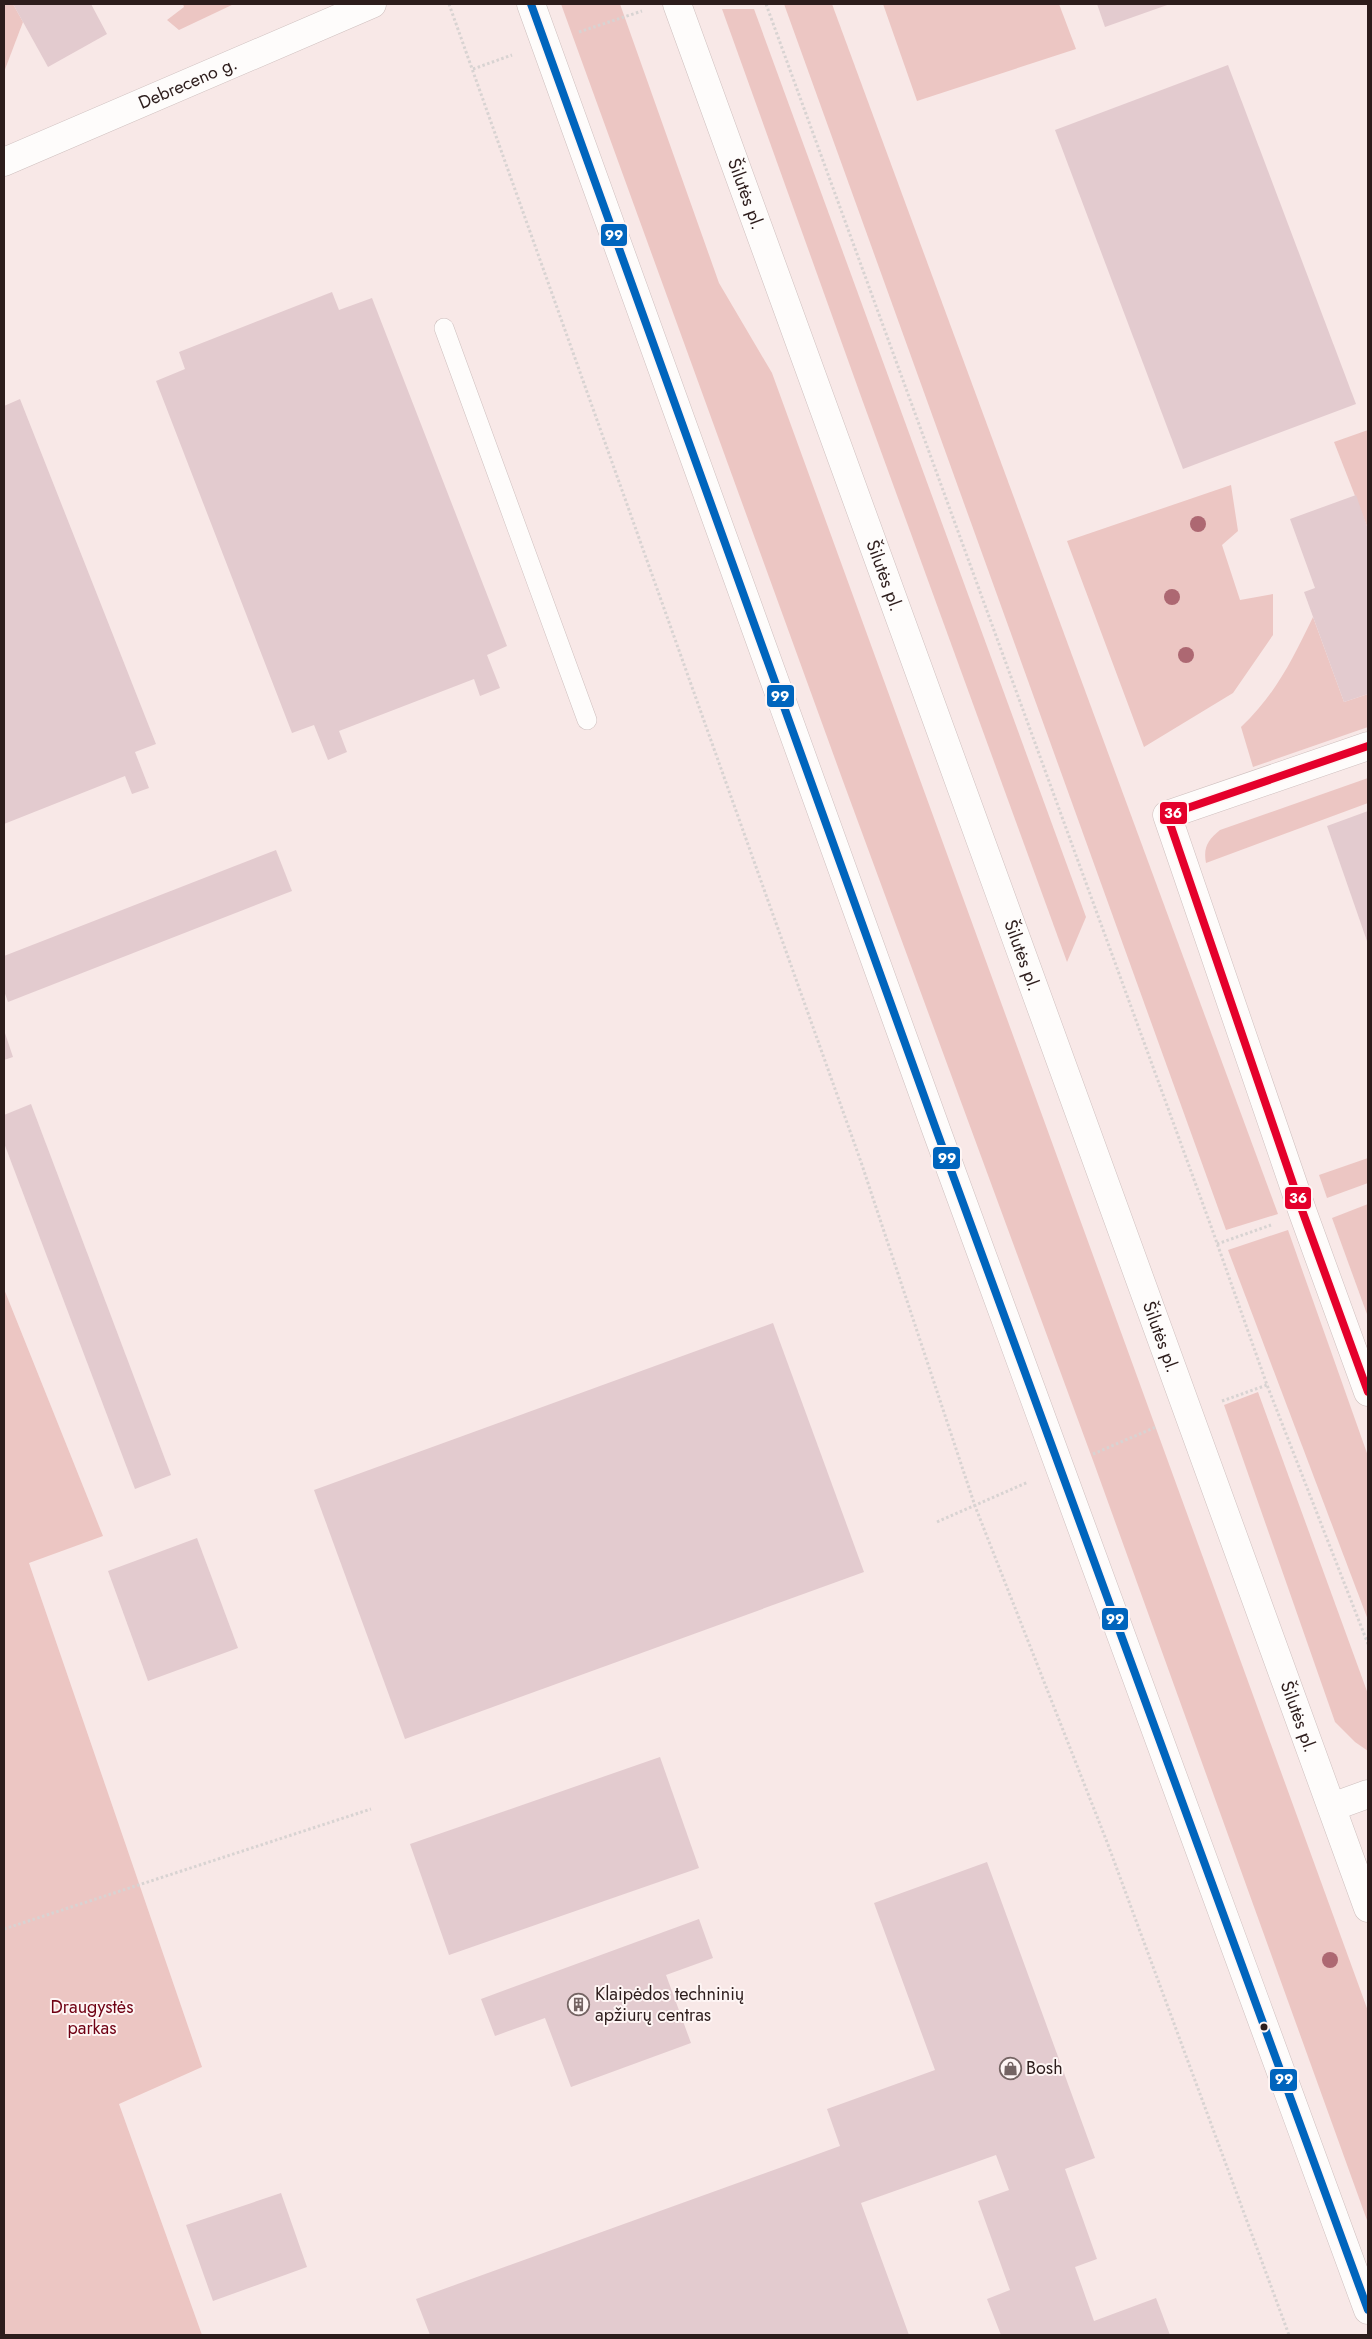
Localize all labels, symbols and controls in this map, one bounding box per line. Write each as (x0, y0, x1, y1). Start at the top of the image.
street label: Debreceno g. (134, 50, 241, 116)
street label: Šilutės pl. (721, 155, 771, 233)
line badge: 99 (600, 223, 628, 247)
text: 99 (605, 225, 623, 245)
street label: Šilutės pl. (860, 536, 909, 615)
line badge: 99 (766, 684, 795, 708)
text: 99 (771, 686, 789, 706)
line badge: 36 (1159, 801, 1188, 825)
text: 36 (1164, 803, 1182, 823)
street label: Šilutės pl. (997, 916, 1047, 995)
line badge: 99 (932, 1146, 961, 1170)
text: 99 (938, 1148, 956, 1168)
line badge: 36 (1284, 1186, 1312, 1210)
text: 36 (1289, 1188, 1307, 1208)
street label: Šilutės pl. (1136, 1298, 1186, 1376)
line badge: 99 (1101, 1607, 1129, 1631)
text: 99 (1106, 1609, 1124, 1629)
street label: Šilutės pl. (1274, 1677, 1323, 1756)
place label: Klaipėdos techninių apžiurų centras (595, 1981, 744, 2028)
building icon: Klaipėdos techninių apžiurų centras (567, 1992, 591, 2016)
park label: Draugystės parkas (51, 1994, 133, 2041)
unlabelled marker (1259, 2022, 1269, 2032)
place label: Bosh (1026, 2055, 1063, 2081)
shop icon: Bosh (998, 2056, 1022, 2080)
line badge: 99 (1269, 2068, 1298, 2092)
text: 99 (1275, 2069, 1293, 2089)

